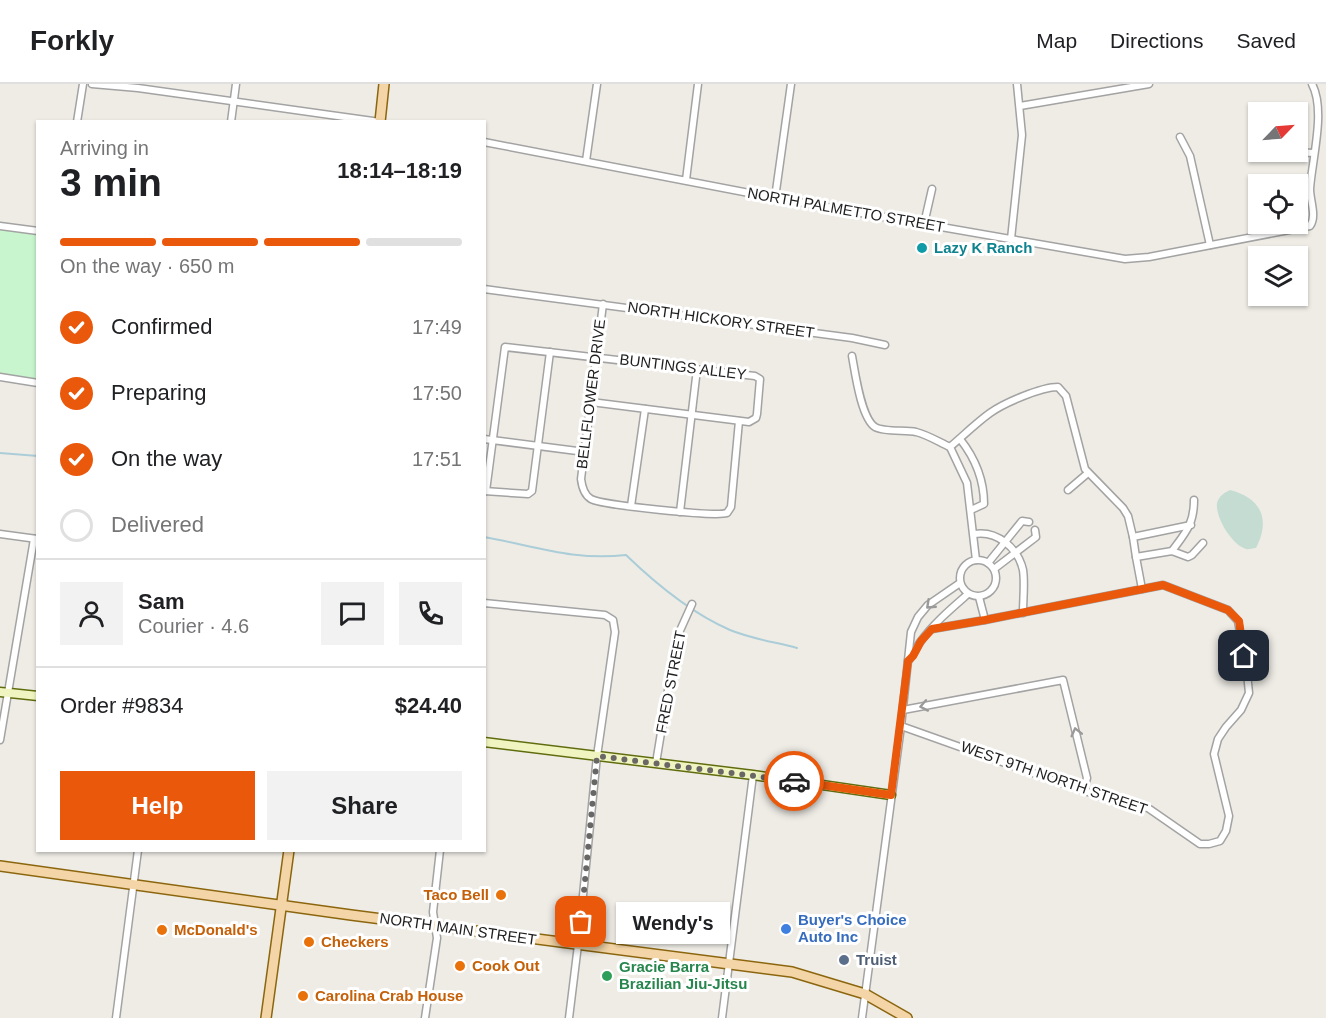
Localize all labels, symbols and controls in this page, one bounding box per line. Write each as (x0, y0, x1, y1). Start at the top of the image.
text: Forkly (30, 25, 114, 56)
text: Map (1036, 29, 1077, 52)
text: Directions (1110, 29, 1203, 52)
text: Saved (1236, 29, 1296, 52)
north arrow (1248, 102, 1308, 162)
map controls (1248, 102, 1308, 306)
text: Arriving in (60, 137, 149, 159)
text: 18:14–18:19 (337, 158, 462, 183)
text: 3 min (60, 161, 162, 204)
button: locate (1248, 174, 1308, 234)
street label: NORTH PALMETTO STREET (746, 184, 946, 235)
place label: Lazy K Ranch (934, 239, 1032, 256)
marker: Lazy K Ranch (915, 241, 929, 255)
button: layers (1248, 246, 1308, 306)
text: On the way · 650 m (60, 255, 235, 277)
street label: NORTH HICKORY STREET (627, 298, 816, 341)
icon: check (60, 311, 93, 344)
text: Confirmed (111, 314, 212, 339)
text: 17:49 (412, 316, 462, 338)
street label: BELLFLOWER DRIVE (573, 318, 608, 470)
street label: BUNTINGS ALLEY (619, 350, 747, 383)
icon: check (60, 377, 93, 410)
text: Preparing (111, 380, 206, 405)
text: 17:50 (412, 382, 462, 404)
icon: check (60, 443, 93, 476)
text: On the way (111, 446, 222, 471)
text: 17:51 (412, 448, 462, 470)
text: Delivered (111, 512, 204, 537)
button: person (60, 582, 123, 645)
button: chat (321, 582, 384, 645)
button: phone (399, 582, 462, 645)
text: Sam (138, 589, 184, 614)
one-way arrow (926, 598, 936, 609)
text: Courier · 4.6 (138, 615, 249, 637)
street label: FRED STREET (652, 629, 689, 735)
pin (1218, 630, 1269, 681)
icon: home (1227, 639, 1260, 672)
text: Order #9834 (60, 693, 184, 718)
text: $24.40 (395, 693, 462, 718)
one-way arrow (920, 699, 930, 712)
one-way arrow (1070, 728, 1083, 738)
street label: WEST 9TH NORTH STREET (959, 738, 1150, 817)
courier (764, 751, 824, 811)
icon: car (778, 765, 811, 798)
button: Help (60, 771, 255, 840)
button: Share (267, 771, 462, 840)
place label: Taco Bell (423, 886, 489, 903)
marker: Taco Bell (494, 888, 508, 902)
pin (555, 896, 606, 947)
callout: Wendy's (617, 901, 731, 943)
icon: bag (564, 905, 597, 938)
street label: NORTH MAIN STREET (379, 909, 538, 948)
place label: Buyer's Choice Auto Inc (798, 911, 907, 945)
text: Wendy's (632, 912, 714, 934)
place label: McDonald's (174, 921, 258, 938)
marker: Buyer's Choice Auto Inc (779, 922, 793, 936)
marker: McDonald's (155, 923, 169, 937)
place label: Checkers (321, 933, 389, 950)
marker: Checkers (302, 935, 316, 949)
place label: Truist (856, 951, 897, 968)
marker: Truist (837, 953, 851, 967)
place label: Cook Out (472, 957, 540, 974)
place label: Gracie Barra Brazilian Jiu-Jitsu (619, 958, 747, 992)
marker: Cook Out (453, 959, 467, 973)
marker: Gracie Barra Brazilian Jiu-Jitsu (600, 969, 614, 983)
place label: Carolina Crab House (315, 987, 463, 1004)
marker: Carolina Crab House (296, 989, 310, 1003)

